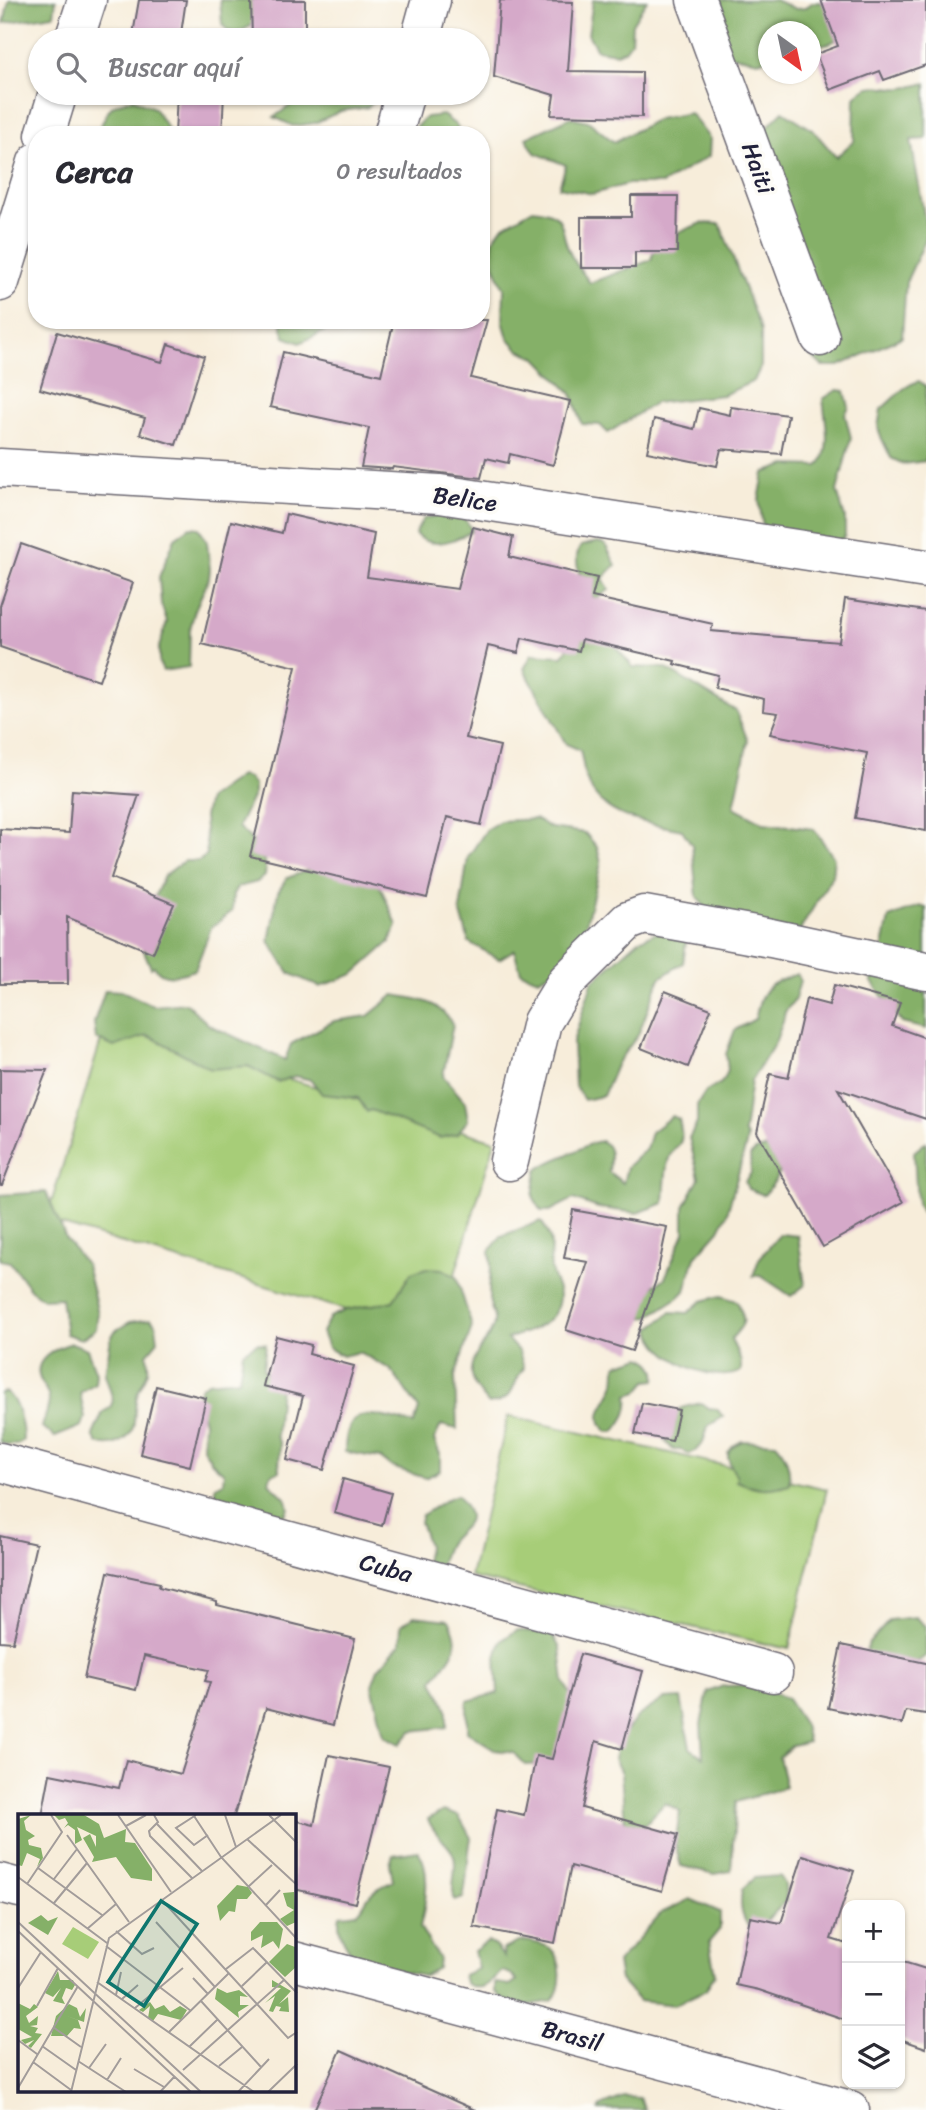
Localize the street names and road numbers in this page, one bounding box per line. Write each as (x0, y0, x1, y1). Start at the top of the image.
street label: Haiti (729, 136, 787, 200)
street label: Belice (430, 474, 500, 524)
street label: Cuba (355, 1541, 418, 1595)
street label: Brasil (537, 2008, 608, 2065)

